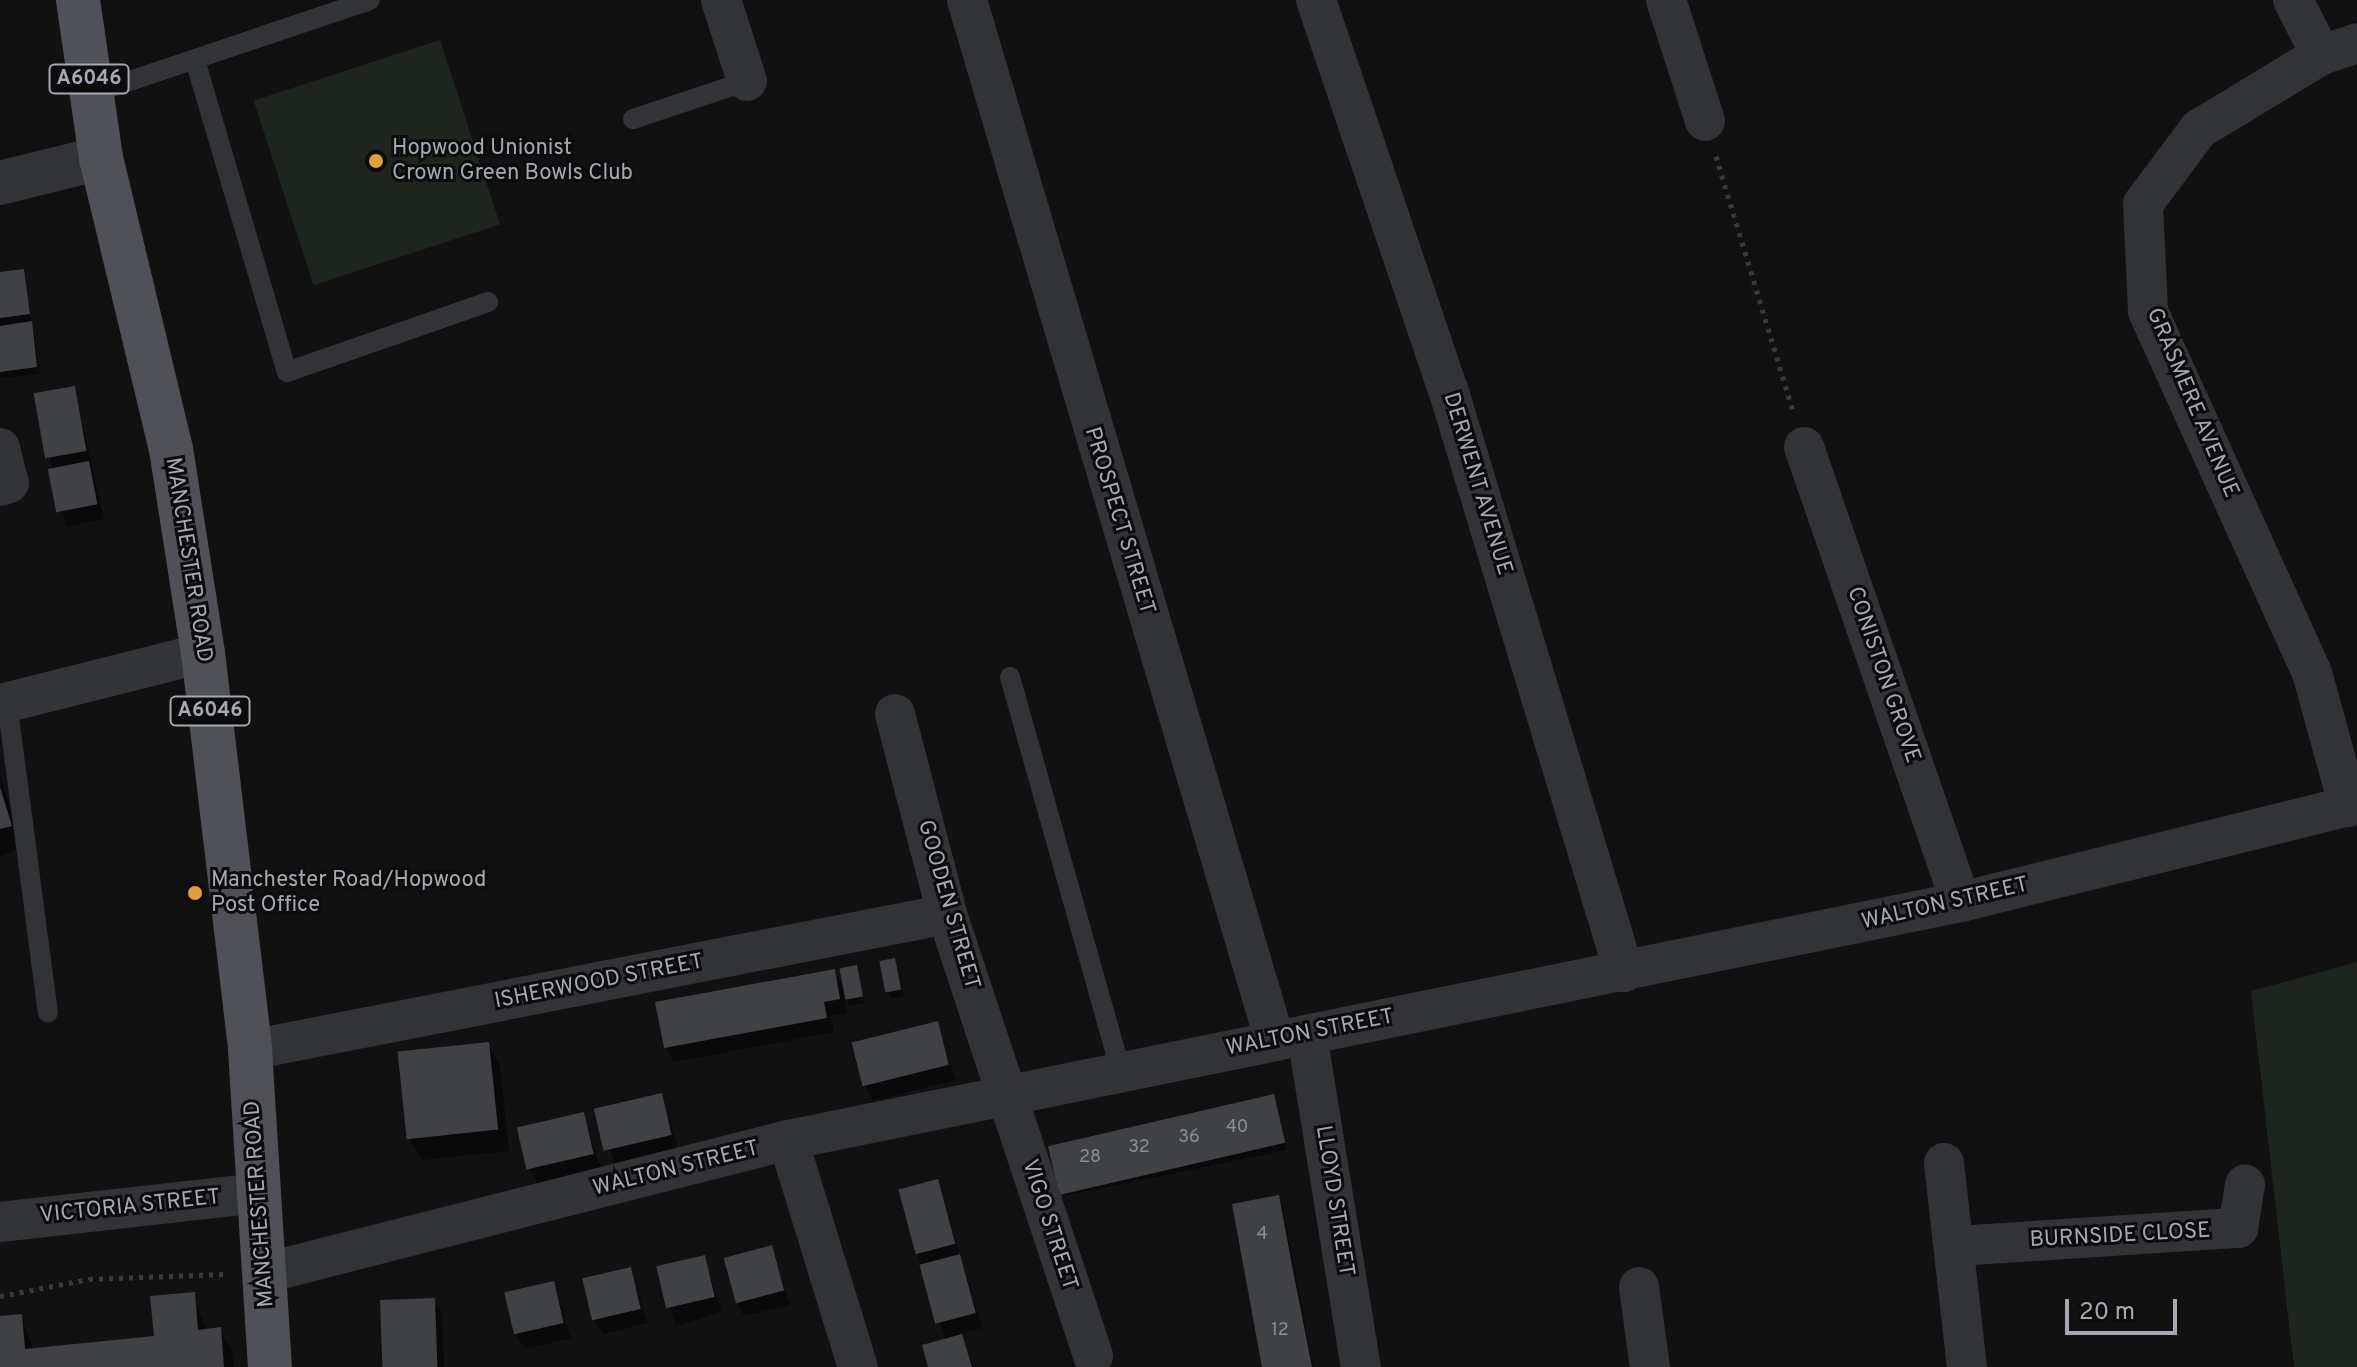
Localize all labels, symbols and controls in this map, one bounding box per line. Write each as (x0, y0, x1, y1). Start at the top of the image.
road number: A6046 (47, 63, 131, 95)
place label: Hopwood Unionist Crown Green Bowls Club (392, 135, 633, 186)
marker: Hopwood Unionist Crown Green Bowls Club (367, 152, 385, 170)
street label: GRASMERE AVENUE (2140, 304, 2244, 502)
street label: DERWENT AVENUE (1436, 389, 1518, 579)
street label: PROSPECT STREET (1078, 424, 1160, 618)
street label: MANCHESTER ROAD (159, 456, 217, 664)
street label: CONISTON GROVE (1840, 583, 1926, 767)
road number: A6046 (168, 695, 252, 727)
street label: GOODEN STREET (911, 817, 985, 993)
place label: Manchester Road/Hopwood Post Office (211, 867, 486, 918)
street label: WALTON STREET (1859, 872, 2031, 936)
marker: Manchester Road/Hopwood Post Office (186, 884, 204, 902)
street label: ISHERWOOD STREET (492, 949, 706, 1015)
street label: WALTON STREET (1224, 1004, 1396, 1062)
street label: MANCHESTER ROAD (240, 1100, 280, 1308)
house number: 40 (1226, 1117, 1248, 1139)
street label: LLOYD STREET (1309, 1124, 1359, 1278)
house number: 36 (1178, 1127, 1200, 1149)
street label: WALTON STREET (590, 1136, 762, 1202)
house number: 32 (1128, 1137, 1150, 1159)
house number: 28 (1079, 1147, 1101, 1169)
street label: VIGO STREET (1015, 1156, 1083, 1294)
street label: VICTORIA STREET (38, 1184, 222, 1230)
street label: BURNSIDE CLOSE (2029, 1218, 2211, 1254)
house number: 4 (1256, 1224, 1268, 1246)
scale bar (2069, 1283, 2181, 1333)
text: 20 m (2079, 1298, 2135, 1328)
house number: 12 (1271, 1320, 1289, 1342)

